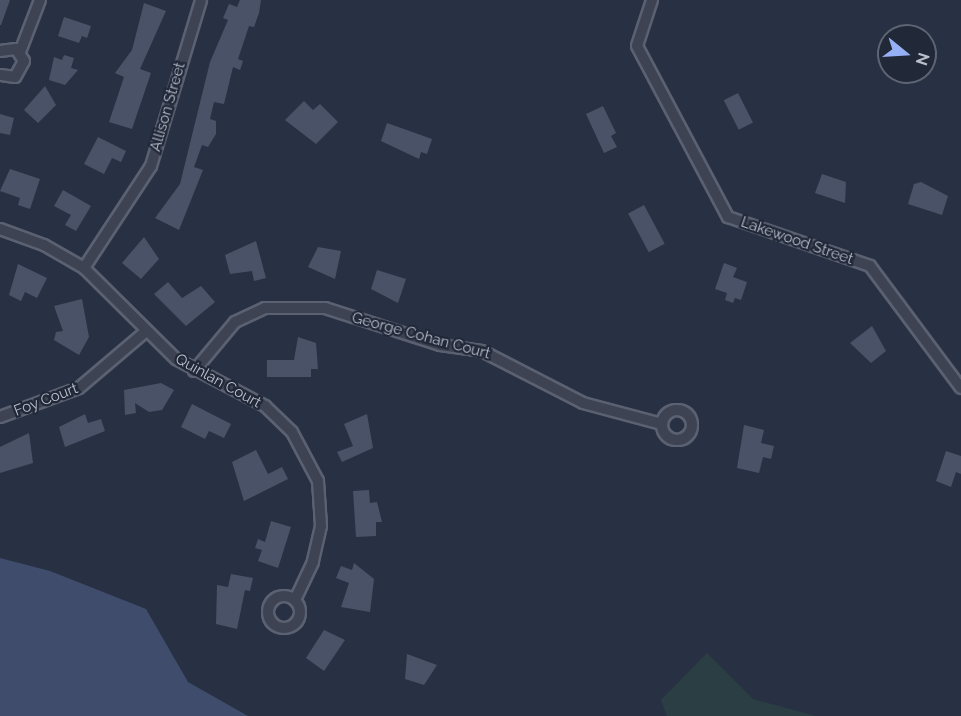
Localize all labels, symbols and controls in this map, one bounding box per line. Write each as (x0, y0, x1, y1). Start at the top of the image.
north arrow (877, 24, 937, 84)
text: N (912, 50, 934, 68)
street label: Allison Street (147, 60, 189, 154)
street label: Lakewood Street (738, 213, 856, 269)
street label: George Cohan Court (350, 309, 492, 363)
street label: Quinlan Court (172, 350, 264, 412)
street label: Foy Court (11, 380, 81, 420)

